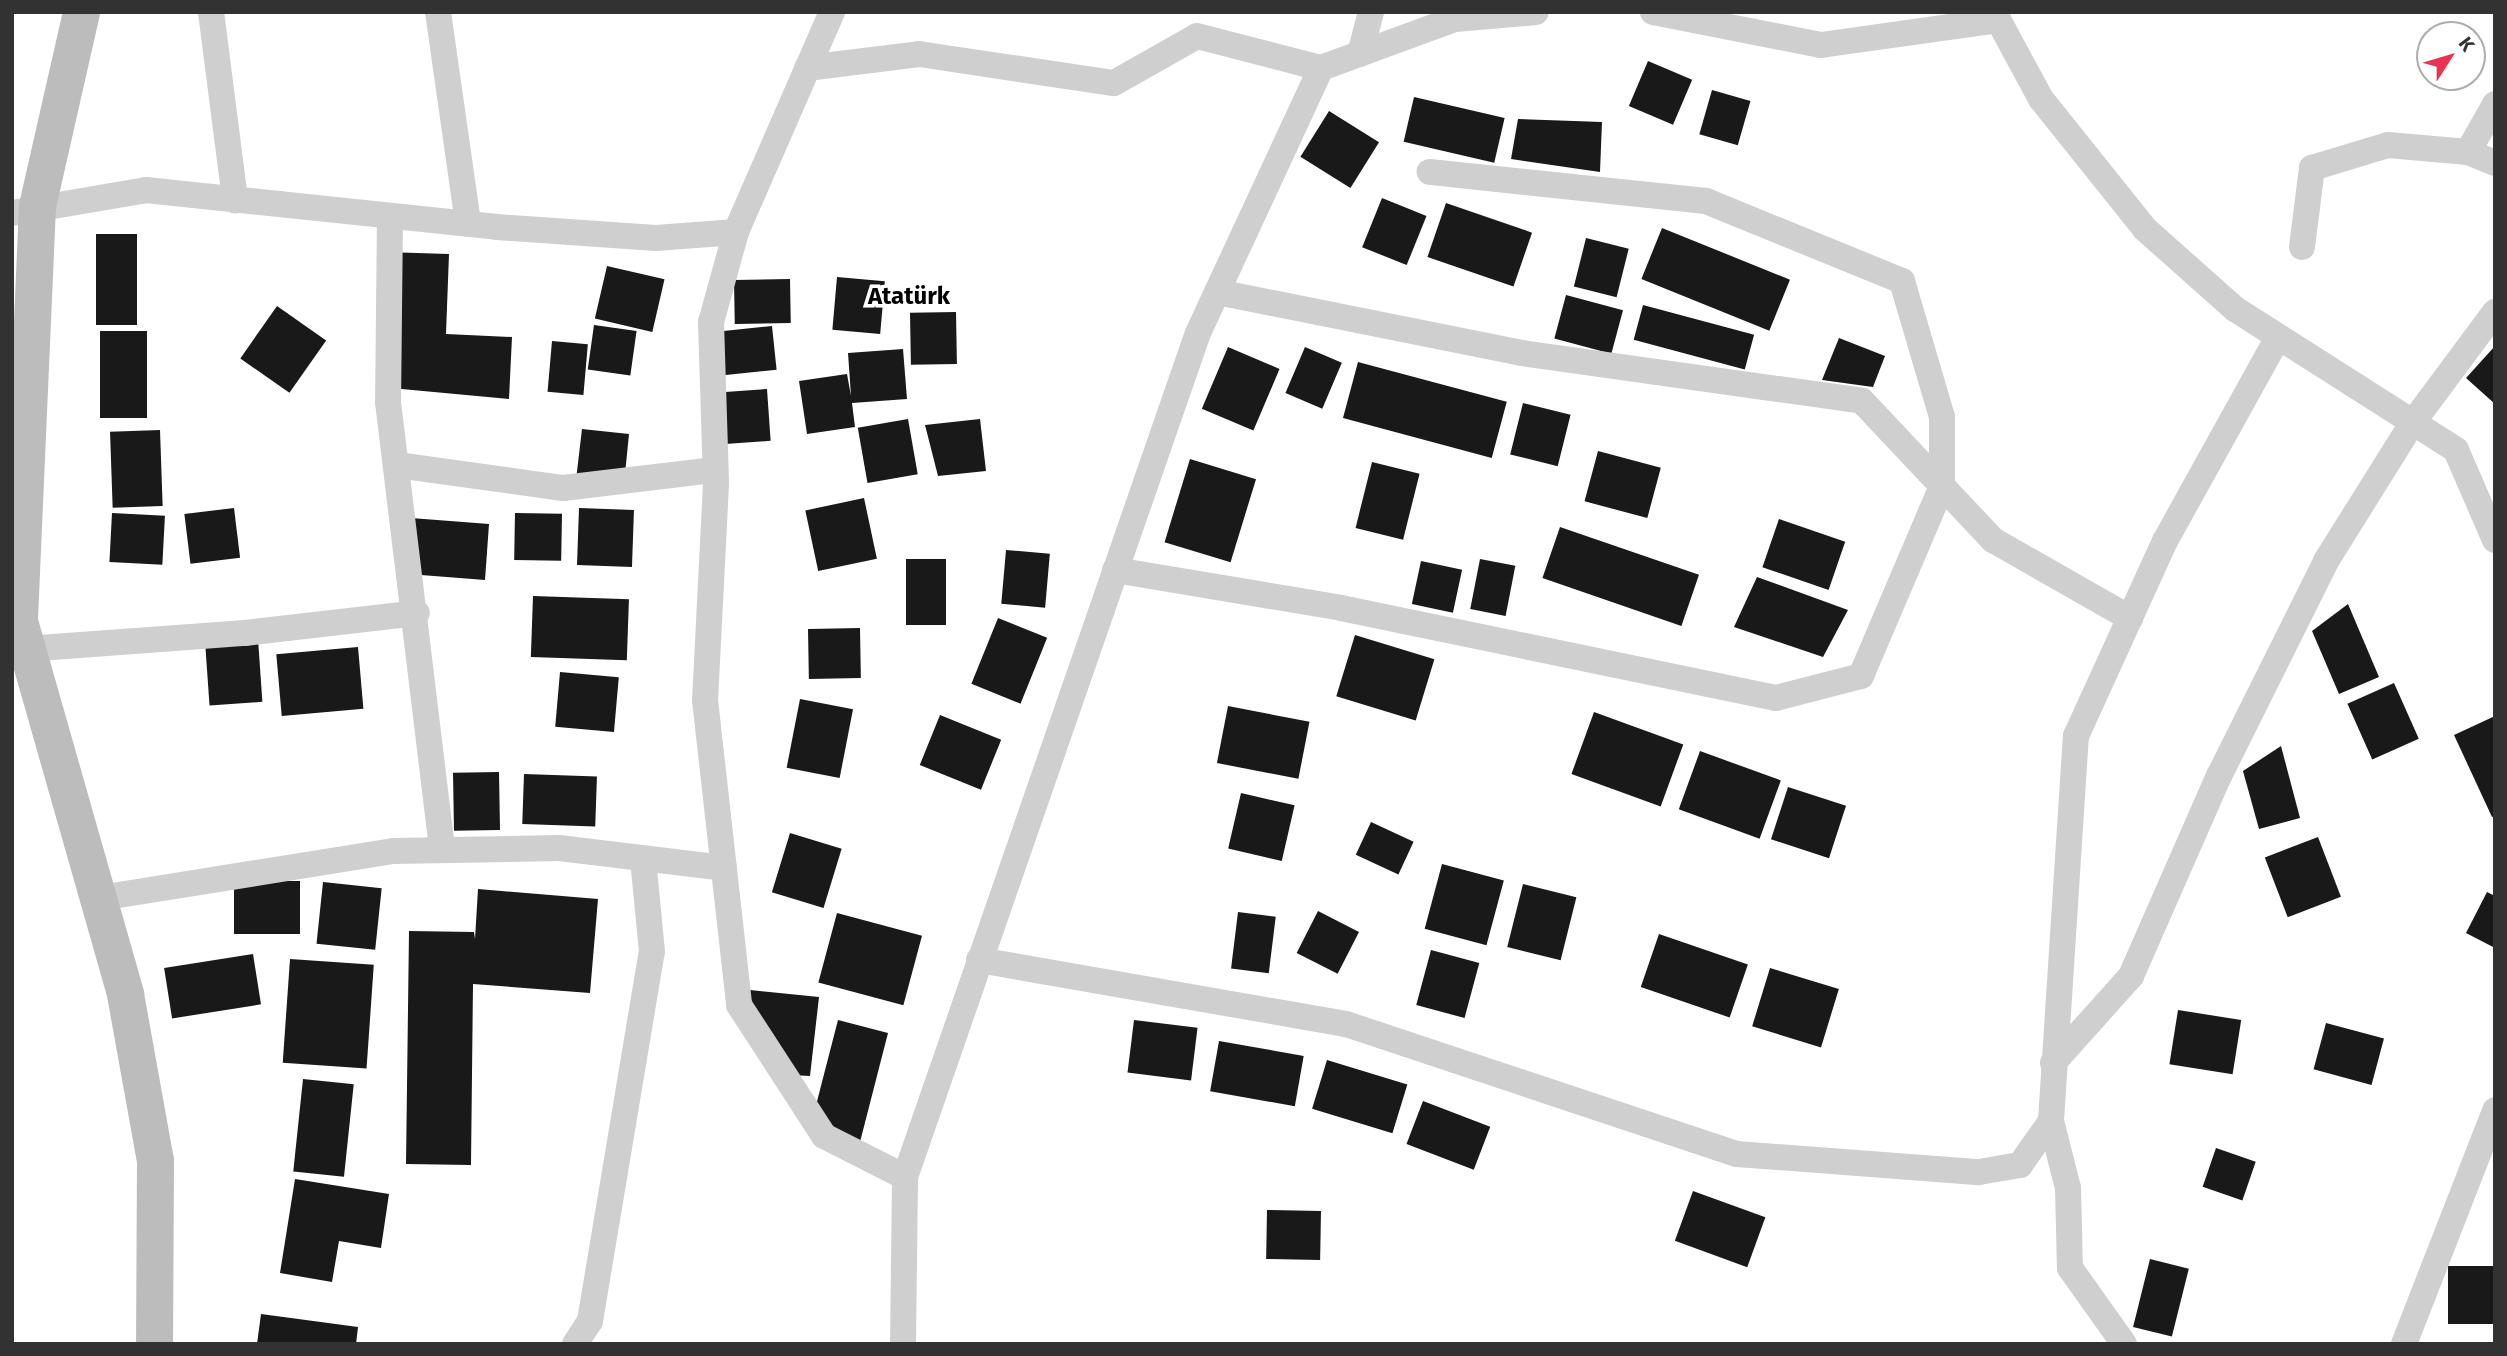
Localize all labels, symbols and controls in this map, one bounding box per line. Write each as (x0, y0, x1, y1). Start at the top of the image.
north arrow (2416, 21, 2486, 91)
text: K (2454, 33, 2479, 56)
district label: Atatürk (868, 283, 950, 311)

